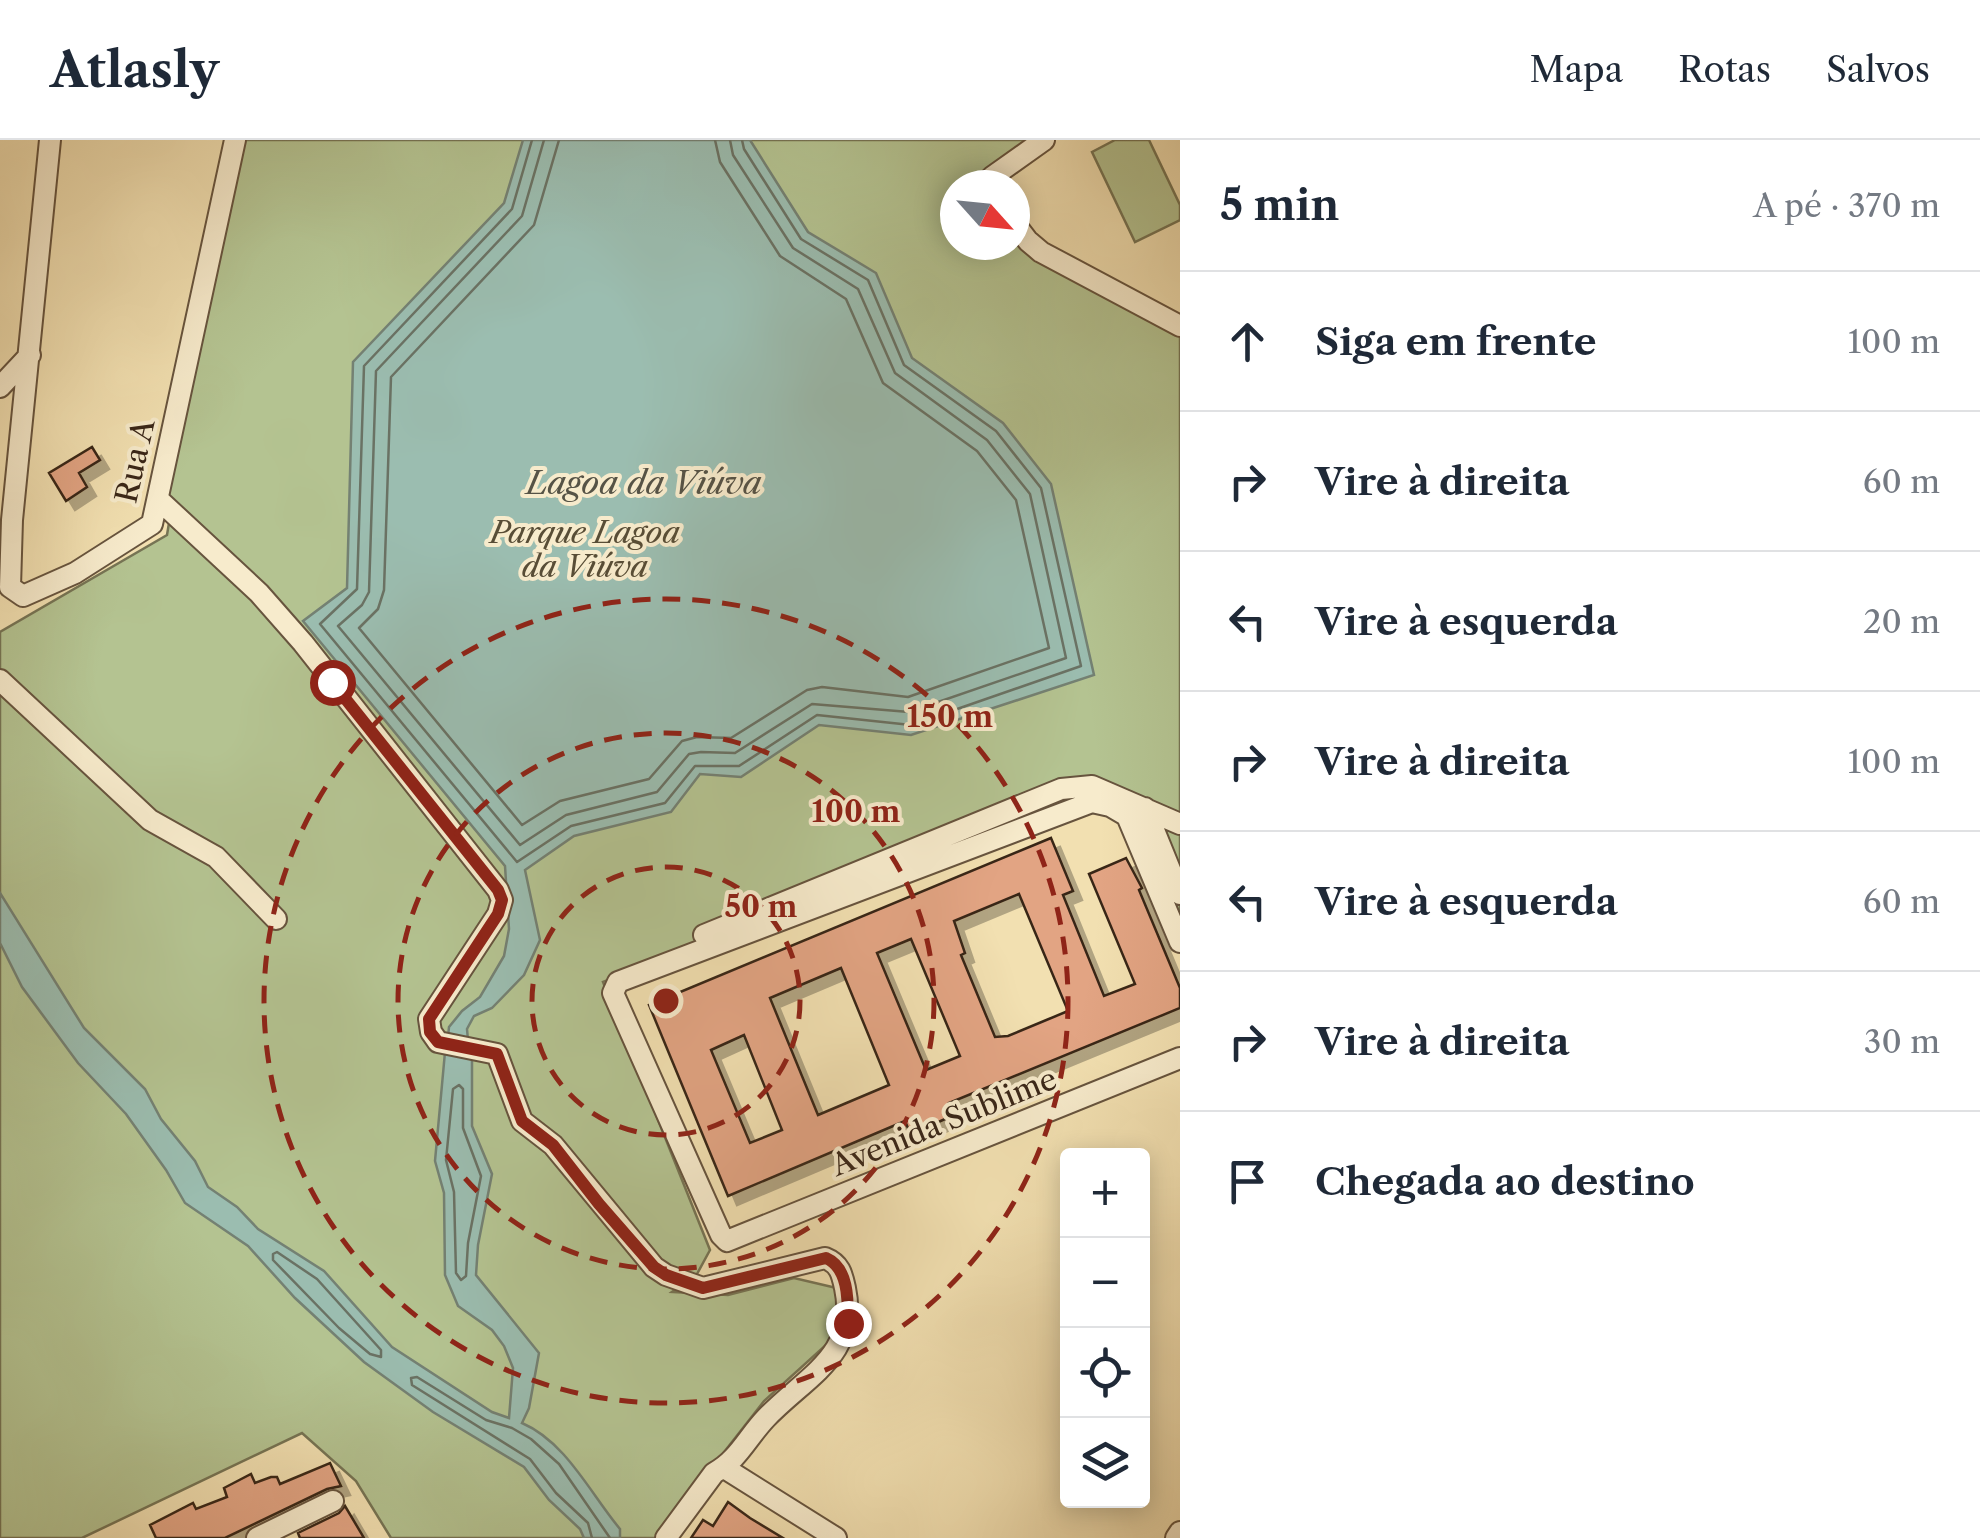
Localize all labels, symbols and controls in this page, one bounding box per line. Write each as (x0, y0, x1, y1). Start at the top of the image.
text: Atlasly (50, 40, 219, 99)
text: Mapa (1530, 48, 1623, 91)
text: Rotas (1678, 48, 1771, 91)
text: Salvos (1826, 48, 1930, 91)
north arrow (940, 170, 1030, 260)
text: 5 min (1220, 179, 1339, 231)
text: A pé · 370 m (1753, 186, 1940, 225)
icon: ahead (1220, 314, 1275, 369)
text: Siga em frente (1315, 318, 1596, 365)
text: 100 m (1848, 322, 1940, 361)
street label: Rua A (107, 415, 163, 507)
icon: right (1220, 454, 1275, 509)
text: Vire à direita (1315, 458, 1570, 505)
text: 60 m (1863, 462, 1940, 501)
water label: Lagoa da Viúva (523, 463, 762, 502)
park label: Parque Lagoa da Viúva (488, 514, 680, 585)
icon: left (1220, 594, 1275, 649)
text: Vire à esquerda (1315, 598, 1618, 645)
text: 20 m (1863, 602, 1940, 641)
route start (310, 660, 356, 706)
text: 150 m (907, 698, 993, 735)
icon: right (1220, 734, 1275, 789)
text: Vire à direita (1315, 738, 1570, 785)
text: 100 m (1848, 742, 1940, 781)
text: 100 m (812, 793, 901, 830)
icon: left (1220, 874, 1275, 929)
text: Vire à esquerda (1315, 878, 1618, 925)
text: 60 m (1863, 882, 1940, 921)
text: 50 m (724, 888, 798, 925)
centre of rings (648, 983, 684, 1019)
icon: right (1220, 1014, 1275, 1069)
text: Vire à direita (1315, 1018, 1570, 1065)
text: 30 m (1864, 1022, 1940, 1061)
street label: Avenida Sublime (825, 1060, 1062, 1184)
map controls (1060, 1148, 1150, 1508)
button: + (1060, 1148, 1150, 1238)
icon: arrive (1220, 1154, 1275, 1209)
text: Chegada ao destino (1315, 1158, 1695, 1205)
button: − (1060, 1238, 1150, 1328)
route end (826, 1301, 872, 1347)
button: locate (1060, 1328, 1150, 1418)
button: layers (1060, 1418, 1150, 1508)

